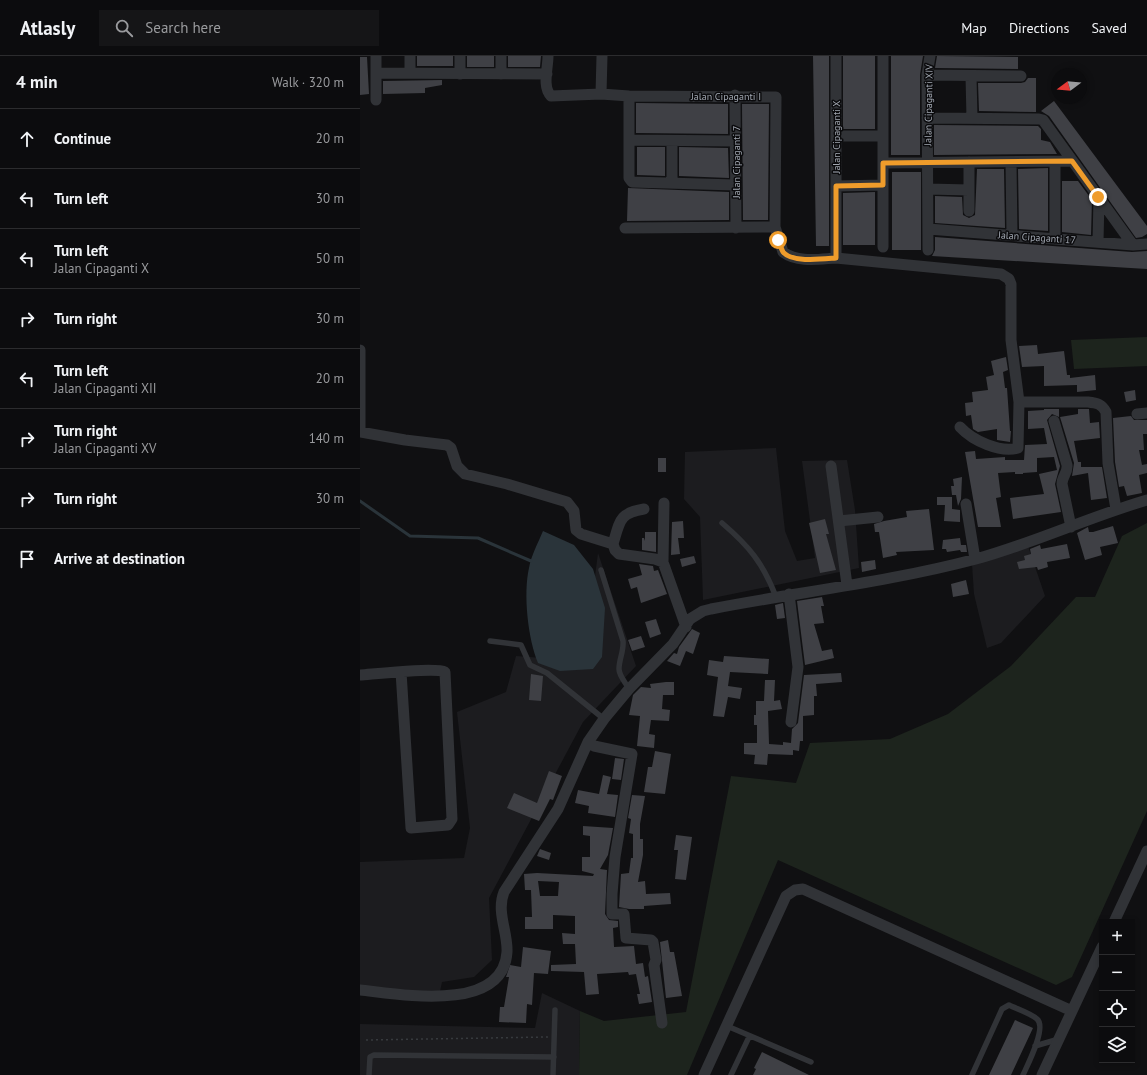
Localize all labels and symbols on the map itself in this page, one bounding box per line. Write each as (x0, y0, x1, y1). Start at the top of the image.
street label: Jalan Cipaganti XIV (921, 64, 936, 147)
north arrow (1051, 68, 1087, 104)
street label: Jalan Cipaganti I (690, 90, 761, 103)
street label: Jalan Cipaganti X (830, 100, 843, 175)
street label: Jalan Cipaganti 7 (730, 126, 743, 199)
route end (1089, 188, 1107, 206)
street label: Jalan Cipaganti 17 (997, 228, 1076, 247)
route start (769, 231, 787, 249)

